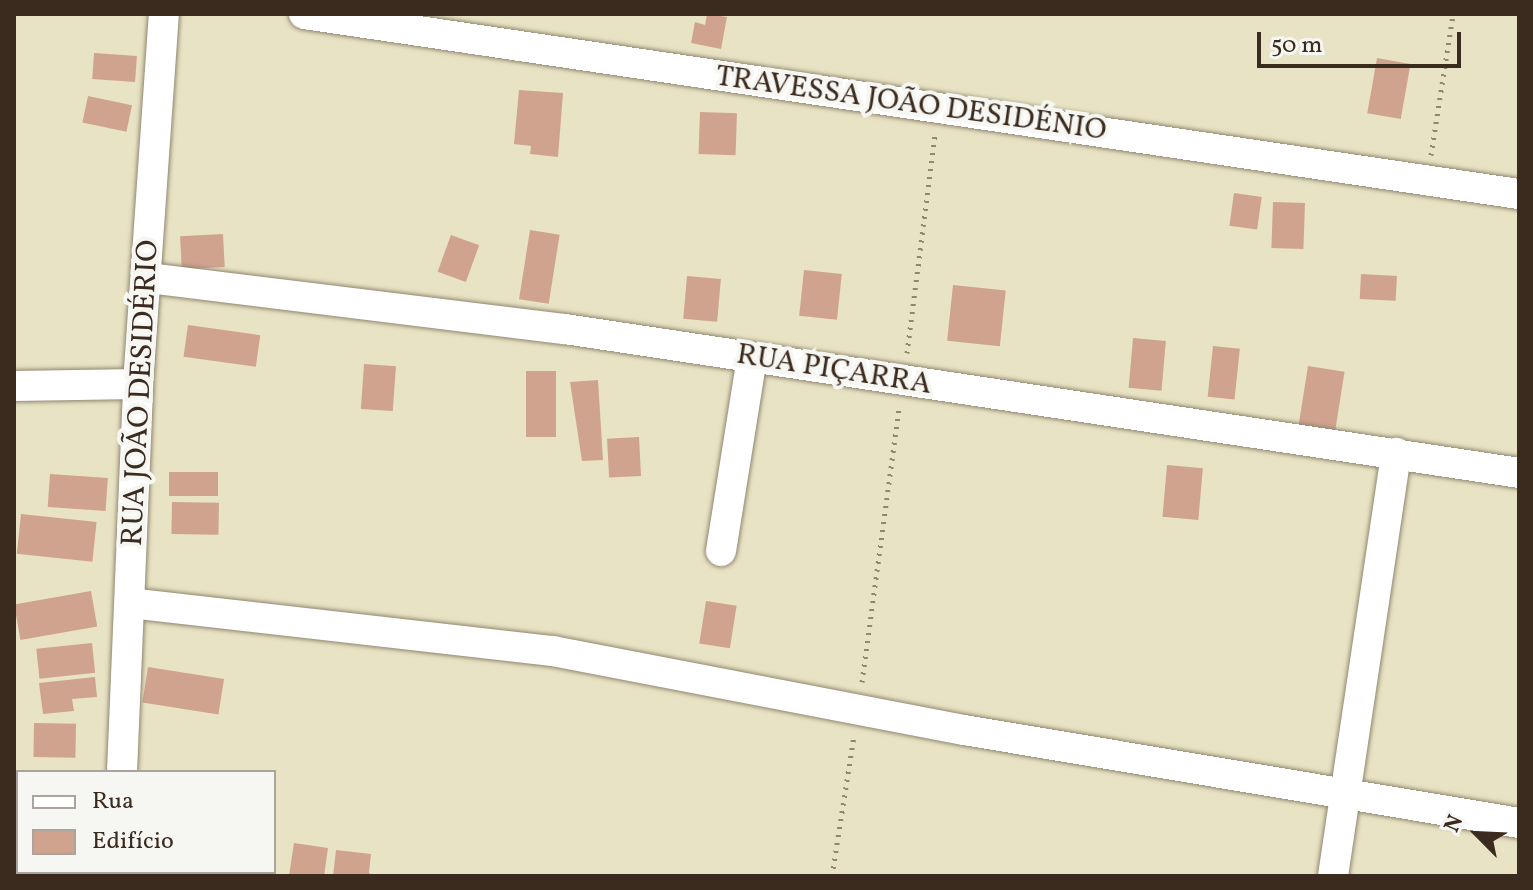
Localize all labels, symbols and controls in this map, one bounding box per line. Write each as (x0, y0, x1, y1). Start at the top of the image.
scale bar (1261, 16, 1465, 66)
text: 50 m (1271, 29, 1323, 63)
street label: TRAVESSA JOÃO DESIDÉNIO (713, 59, 1109, 149)
street label: RUA JOÃO DESIDÉRIO (115, 239, 167, 547)
street label: RUA PIÇARRA (734, 337, 934, 403)
legend (16, 770, 276, 874)
text: Rua (92, 785, 134, 819)
north arrow (1437, 794, 1517, 874)
text: N (1437, 810, 1472, 838)
text: Edifício (92, 825, 174, 859)

